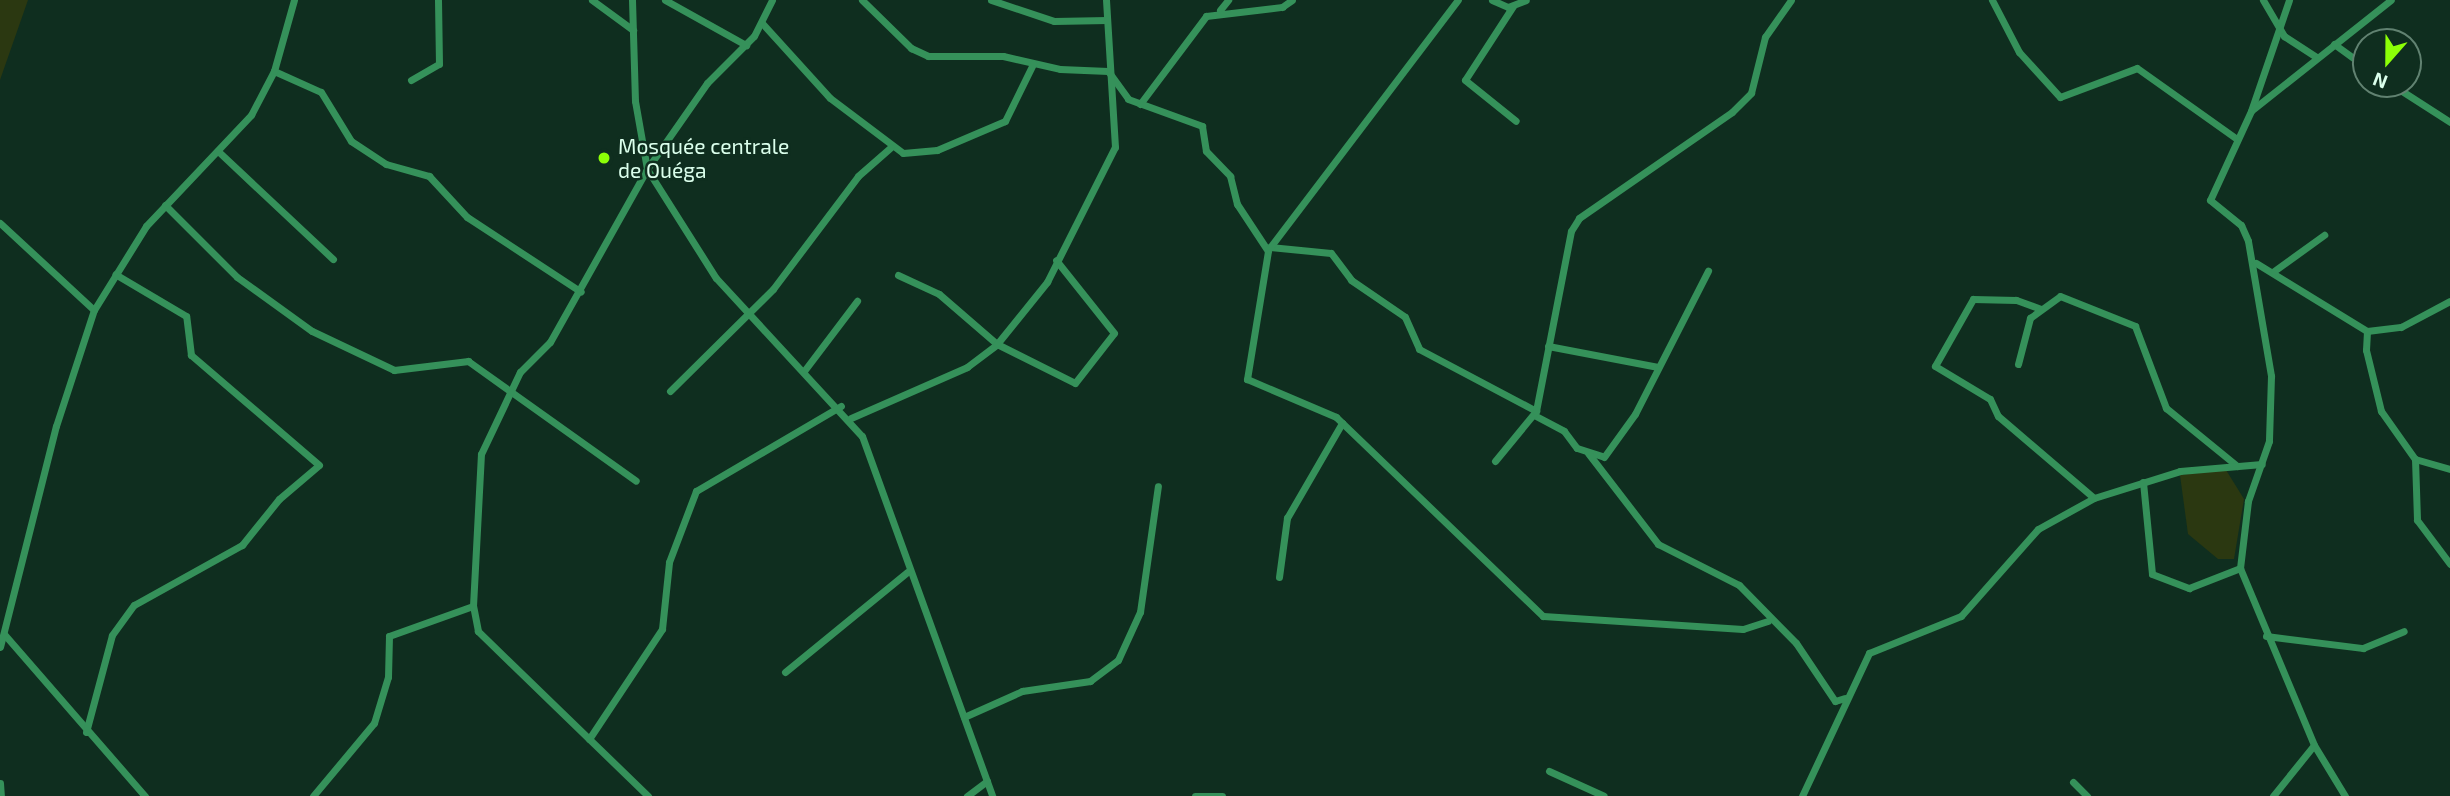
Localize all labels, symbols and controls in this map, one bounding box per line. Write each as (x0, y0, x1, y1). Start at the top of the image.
north arrow (2352, 28, 2422, 98)
text: N (2369, 68, 2391, 94)
place label: Mosquée centrale de Ouéga (618, 133, 789, 183)
marker: Mosquée centrale de Ouéga (596, 150, 612, 166)

